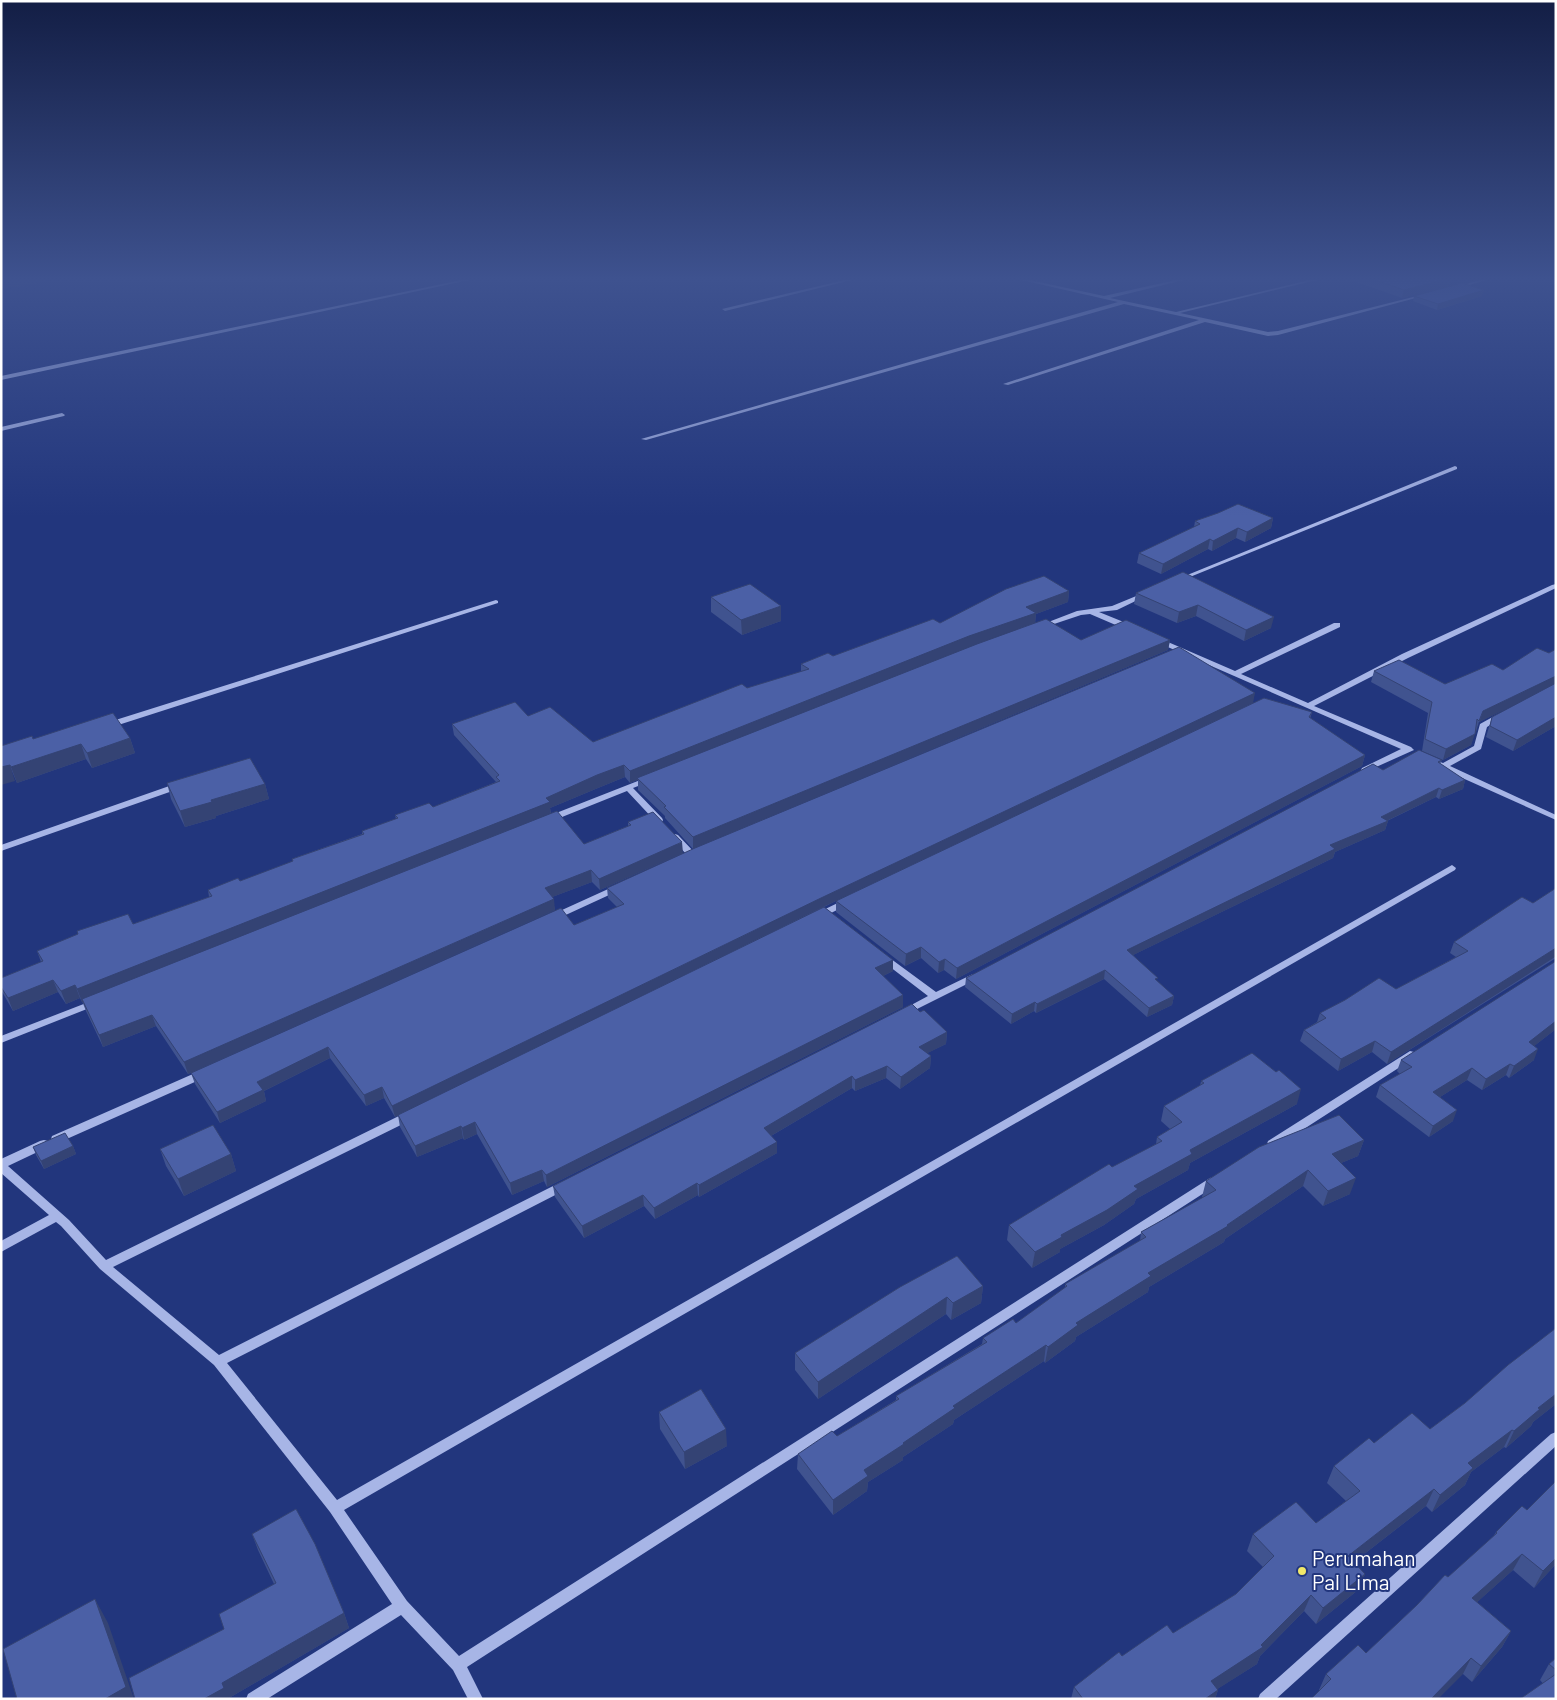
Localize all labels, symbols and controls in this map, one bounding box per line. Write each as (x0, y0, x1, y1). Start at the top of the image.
place label: Perumahan Pal Lima (1312, 1545, 1416, 1594)
marker: Perumahan Pal Lima (1296, 1565, 1308, 1577)

